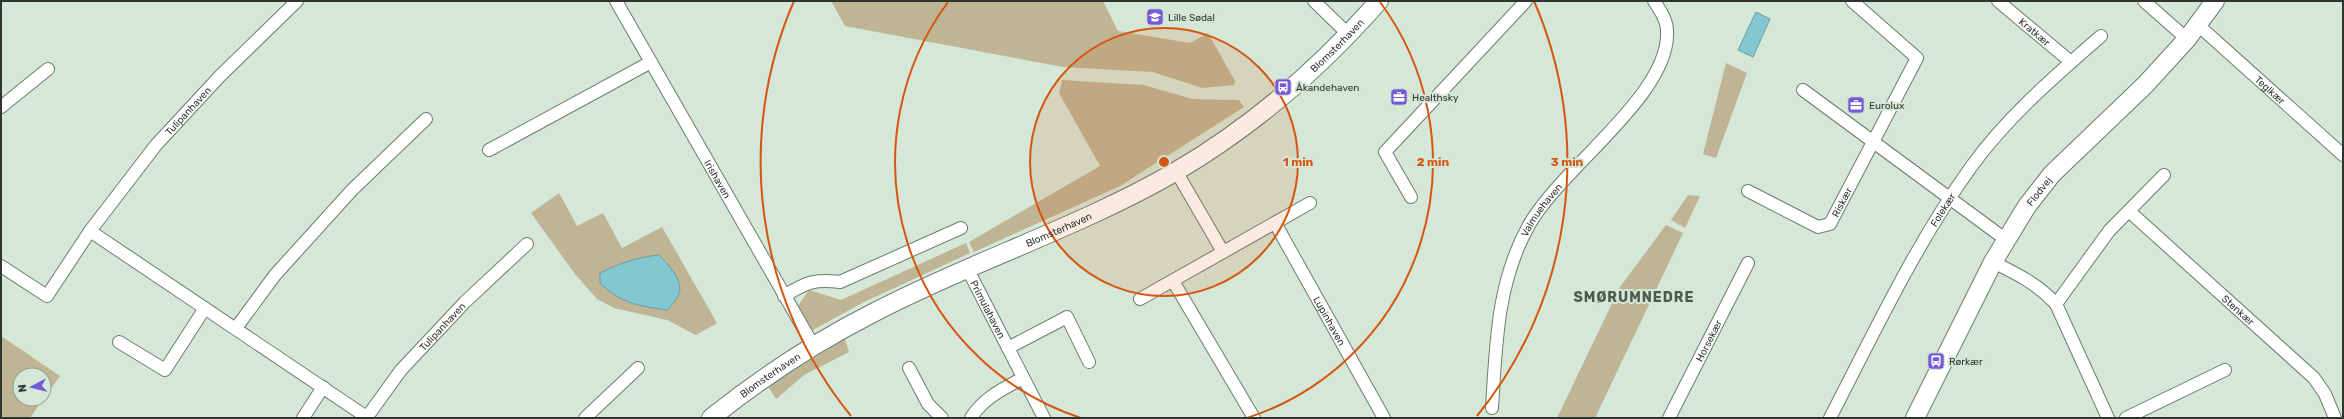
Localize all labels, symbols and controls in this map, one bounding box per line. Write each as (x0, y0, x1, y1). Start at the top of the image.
school or university icon: Lille Sødal (1145, 7, 1165, 27)
place label: Lille Sødal (1168, 12, 1215, 24)
street label: Kratkær (2016, 16, 2052, 49)
street label: Blomsterhaven (1308, 17, 1367, 75)
street label: Teglkær (2252, 74, 2287, 107)
bus stop icon: Åkandehaven (1273, 77, 1293, 97)
place label: Åkandehaven (1296, 82, 1359, 94)
street label: Tulipanhaven (163, 85, 214, 138)
office icon: Healthsky (1389, 87, 1409, 107)
place label: Healthsky (1412, 92, 1459, 104)
office icon: Eurolux (1846, 95, 1866, 115)
place label: Eurolux (1869, 100, 1905, 112)
centre of rings (1157, 155, 1171, 169)
text: 1 min (1283, 155, 1314, 169)
text: 2 min (1417, 155, 1450, 169)
text: 3 min (1551, 155, 1584, 169)
street label: Irishaven (701, 158, 733, 201)
street label: Flodvej (2024, 175, 2055, 208)
street label: Valmuehaven (1519, 181, 1565, 239)
street label: Riskær (1830, 185, 1855, 219)
street label: Folekær (1928, 191, 1959, 229)
street label: Blomsterhaven (1024, 210, 1094, 250)
street label: Primulahaven (967, 278, 1007, 341)
district label: SMØRUMNEDRE (1574, 289, 1694, 306)
street label: Stenkær (2219, 293, 2257, 328)
street label: Lupinhaven (1310, 295, 1347, 348)
street label: Tulipanhaven (417, 300, 468, 354)
street label: Horsekær (1694, 318, 1725, 364)
street label: Blomsterhaven (738, 351, 803, 401)
bus stop icon: Rørkær (1926, 351, 1946, 371)
place label: Rørkær (1949, 356, 1983, 368)
north arrow (12, 367, 52, 407)
text: N (16, 383, 30, 393)

